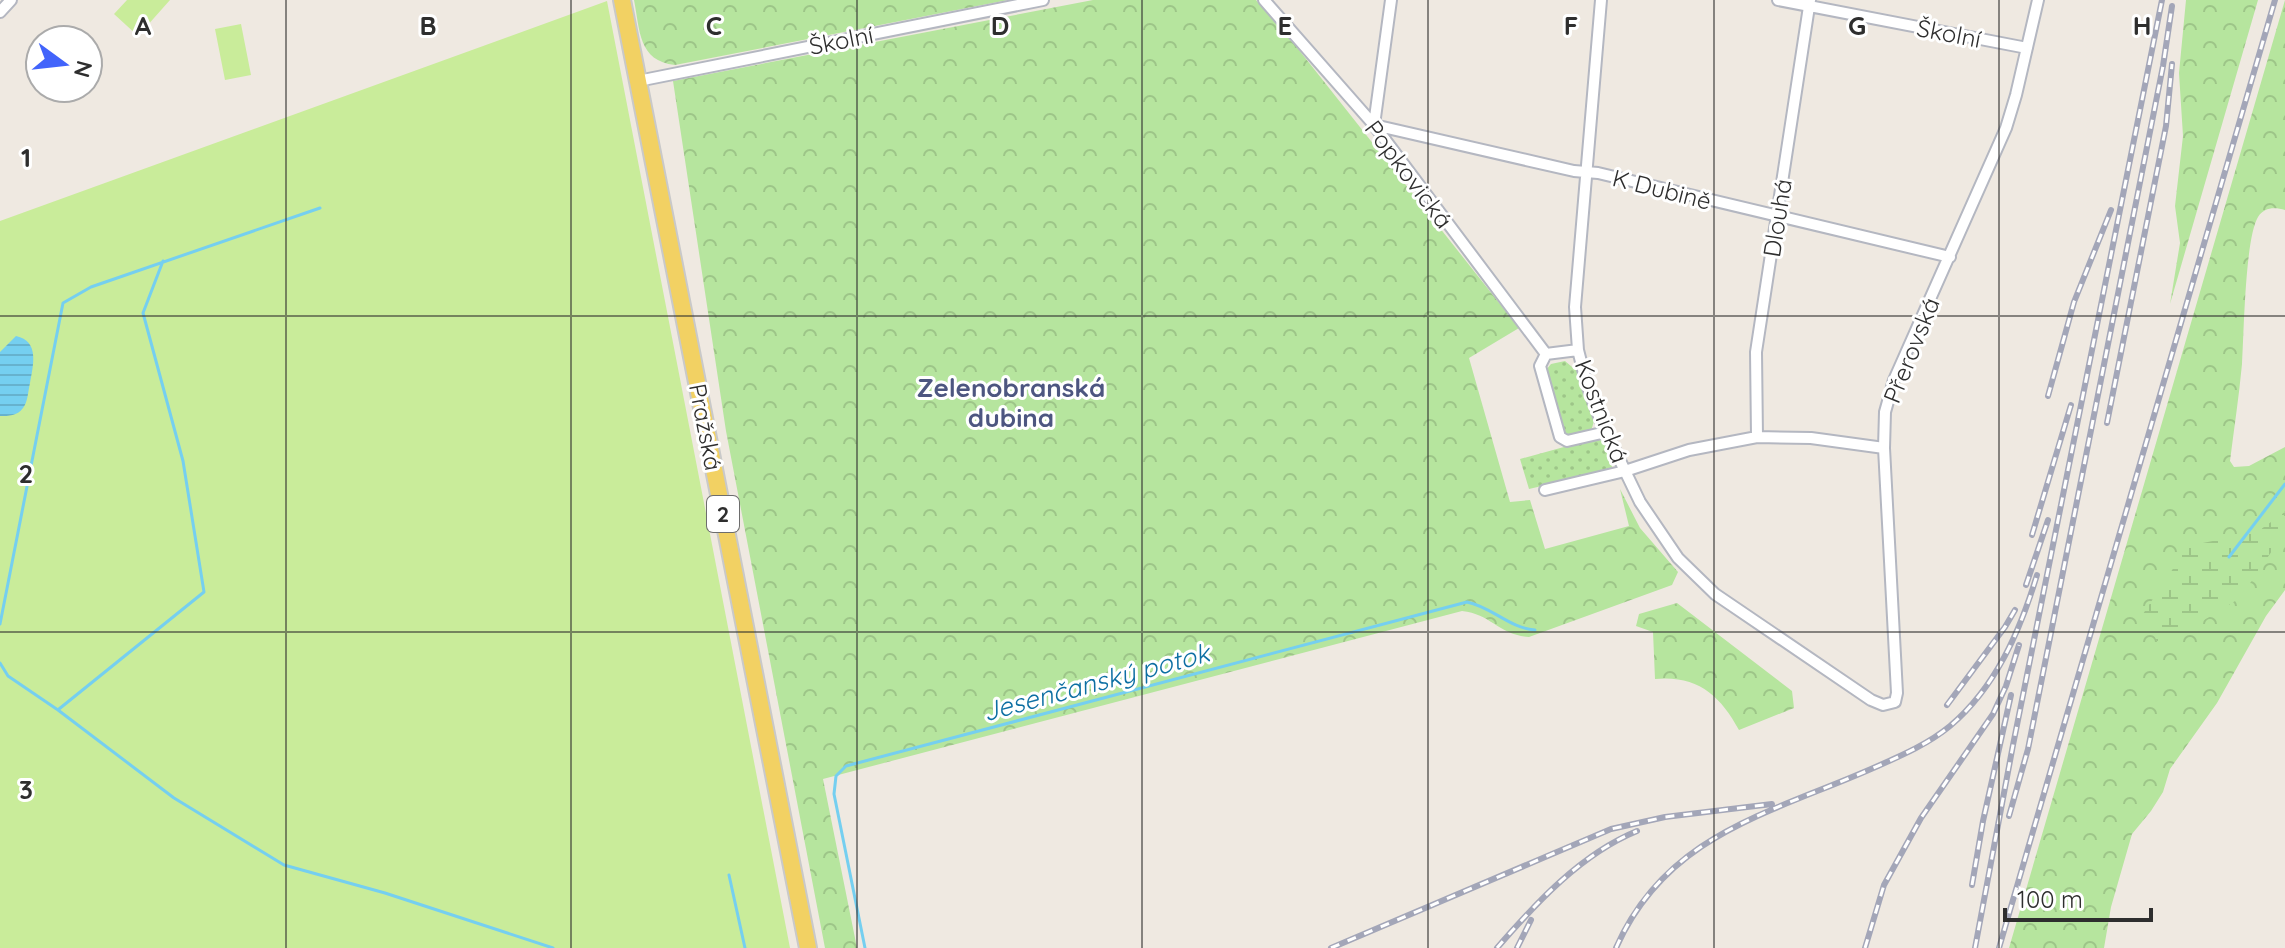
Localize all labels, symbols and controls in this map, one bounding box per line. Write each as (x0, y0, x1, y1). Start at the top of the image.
text: A (135, 9, 152, 42)
text: B (419, 9, 437, 42)
text: C (706, 9, 722, 42)
text: D (991, 9, 1009, 42)
text: E (1278, 9, 1292, 42)
text: F (1564, 9, 1578, 42)
text: G (1848, 9, 1866, 42)
text: H (2133, 9, 2151, 42)
street label: Školní (1914, 12, 1985, 54)
street label: Školní (806, 19, 877, 61)
north arrow (24, 24, 104, 104)
text: N (68, 58, 99, 81)
street label: Popkovická (1359, 114, 1459, 234)
text: 1 (21, 141, 31, 174)
street label: K Dubině (1609, 162, 1715, 216)
street label: Dlouhá (1756, 177, 1798, 259)
street label: Přerovská (1876, 293, 1946, 407)
street label: Kostnická (1569, 355, 1635, 467)
district label: Zelenobranská dubina (917, 371, 1105, 434)
street label: Pražská (683, 381, 729, 473)
text: 2 (19, 457, 33, 490)
road number: 2 (707, 496, 739, 532)
water label: Jesenčanský potok (979, 635, 1215, 728)
text: 3 (19, 773, 33, 806)
scale bar (2005, 872, 2151, 922)
text: 100 m (2017, 884, 2083, 914)

